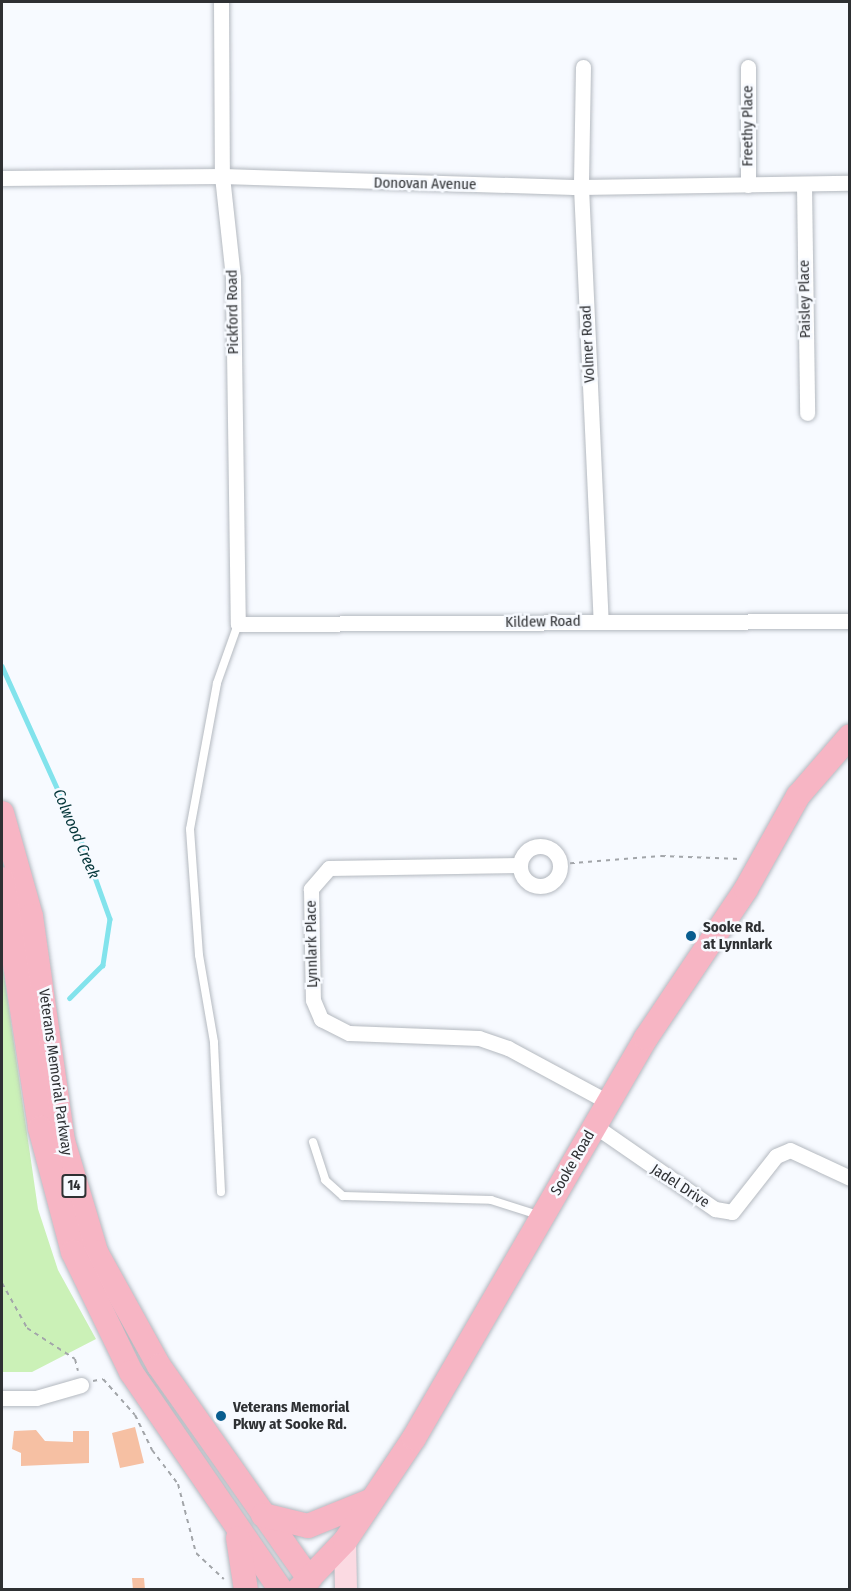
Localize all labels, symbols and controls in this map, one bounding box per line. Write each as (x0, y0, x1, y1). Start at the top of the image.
street label: Freethy Place (739, 85, 757, 167)
street label: Donovan Avenue (374, 174, 476, 194)
street label: Paisley Place (795, 260, 815, 338)
street label: Pickford Road (223, 269, 243, 355)
street label: Volmer Road (577, 305, 599, 383)
street label: Kildew Road (505, 612, 581, 632)
water label: Colwood Creek (48, 786, 104, 882)
street label: Lynnlark Place (302, 900, 322, 988)
place label: Sooke Rd. at Lynnlark (703, 918, 772, 953)
marker: Sooke Rd. at Lynnlark (684, 929, 698, 943)
street label: Veterans Memorial Parkway (34, 988, 76, 1156)
street label: Sooke Road (547, 1127, 599, 1199)
street label: Jadel Drive (647, 1160, 713, 1212)
road number: 14 (60, 1175, 88, 1197)
place label: Veterans Memorial Pkwy at Sooke Rd. (233, 1398, 349, 1433)
marker: Veterans Memorial Pkwy at Sooke Rd. (214, 1409, 228, 1423)

